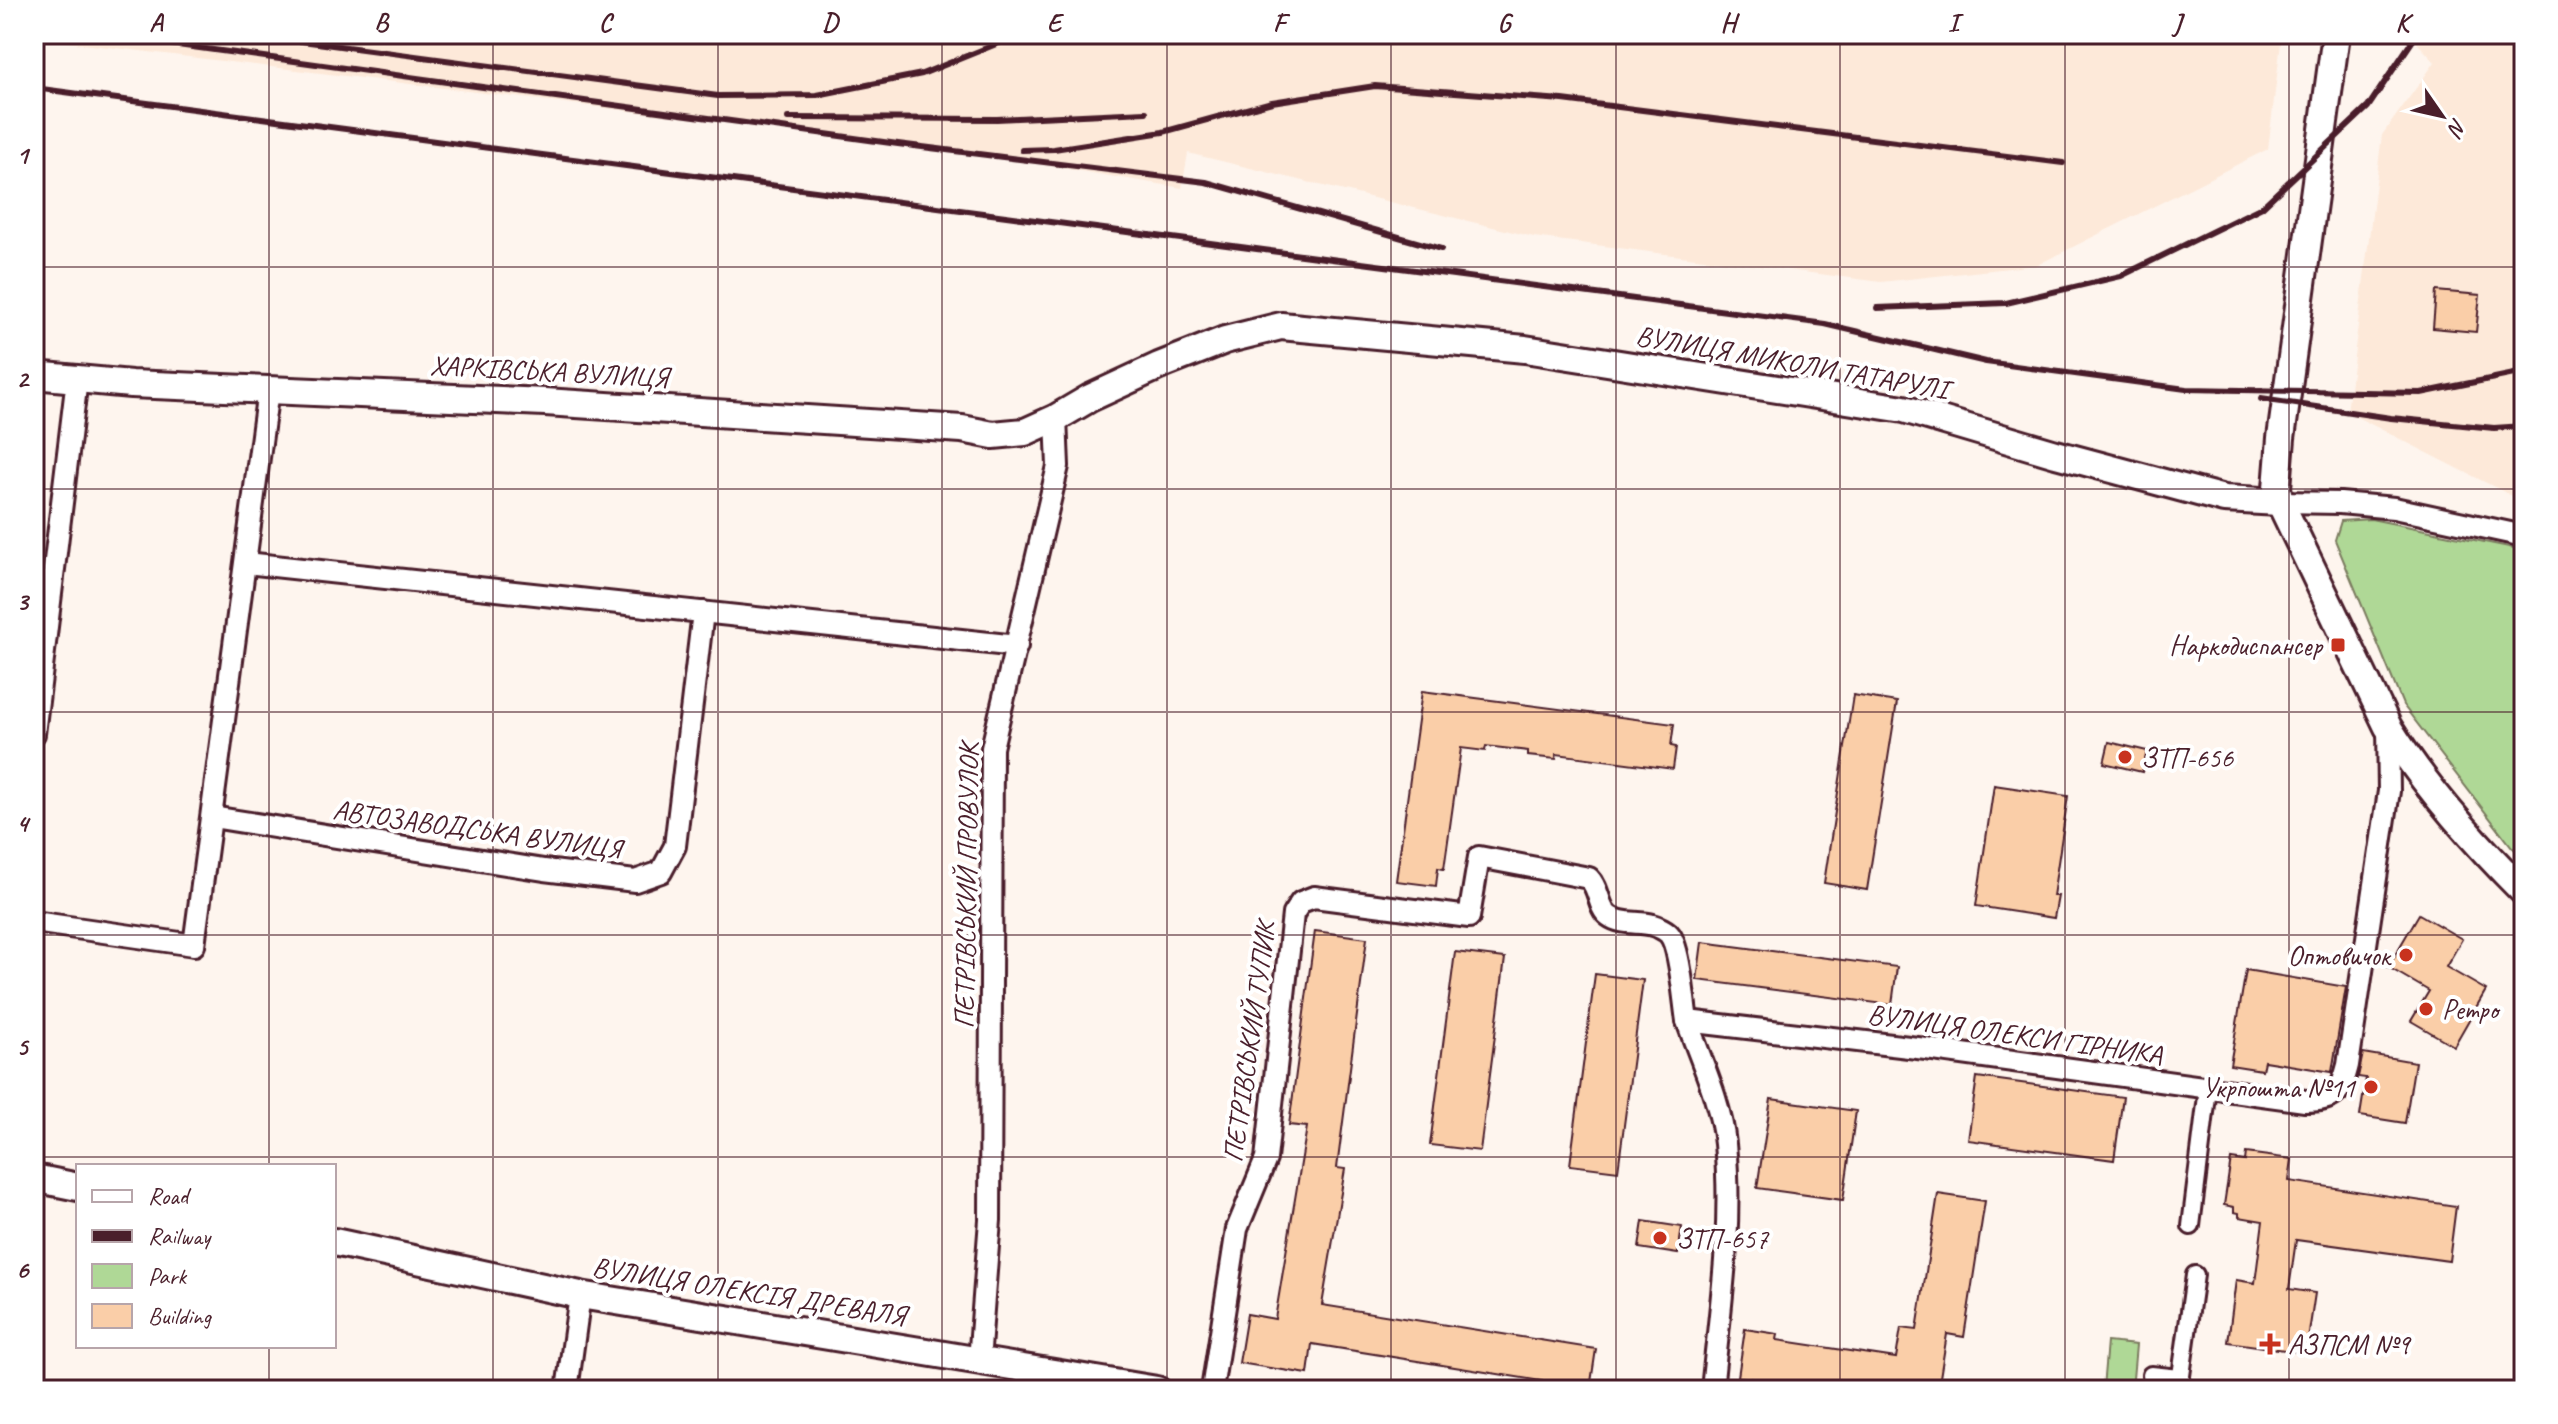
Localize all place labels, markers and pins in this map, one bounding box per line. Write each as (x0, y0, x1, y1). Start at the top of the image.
place label: Наркодиспансер (2169, 628, 2323, 663)
marker: Наркодиспансер (2329, 636, 2347, 654)
place label: ЗТП-656 (2141, 740, 2234, 775)
marker: ЗТП-656 (2116, 748, 2134, 766)
place label: Оптовичок (2288, 938, 2393, 973)
marker: Оптовичок (2397, 946, 2415, 964)
place label: Ретро (2442, 992, 2501, 1027)
marker: Ретро (2417, 1000, 2435, 1018)
place label: Укрпошта №11 (2202, 1070, 2356, 1105)
marker: Укрпошта №11 (2362, 1078, 2380, 1096)
place label: ЗТП-657 (1676, 1221, 1769, 1256)
marker: ЗТП-657 (1651, 1229, 1669, 1247)
place label: АЗПСМ №9 (2288, 1327, 2412, 1362)
marker: АЗПСМ №9 (2259, 1333, 2281, 1355)

